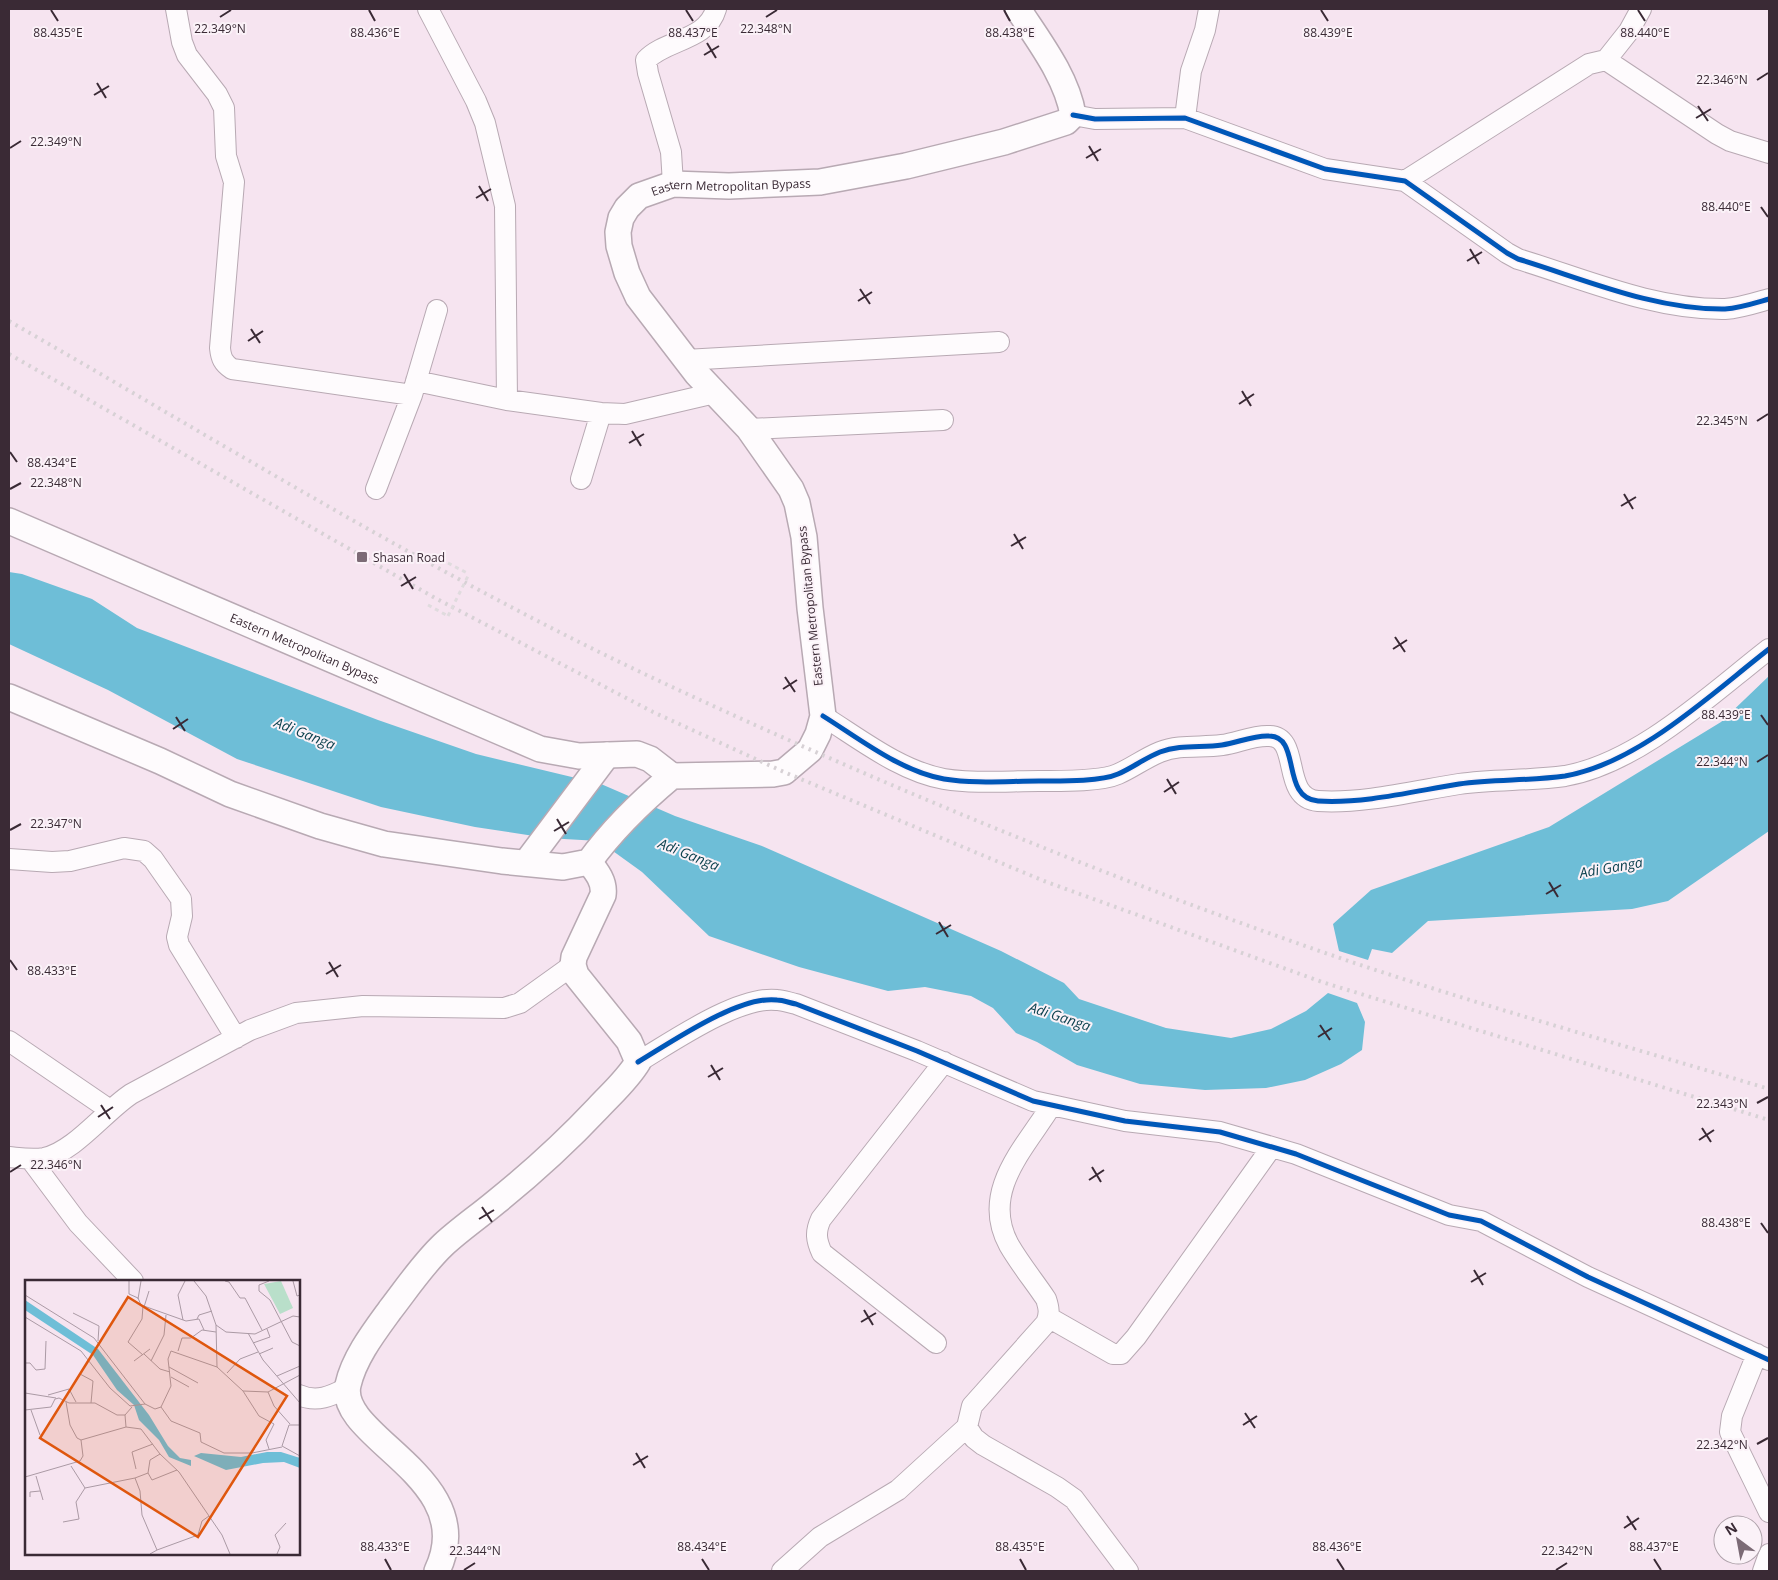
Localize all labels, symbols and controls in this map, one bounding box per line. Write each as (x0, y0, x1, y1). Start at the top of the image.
text: 22.349°N (194, 20, 246, 37)
text: 22.348°N (740, 20, 792, 37)
text: 88.435°E (33, 24, 83, 41)
text: 88.436°E (350, 24, 400, 41)
text: 88.437°E (668, 24, 718, 41)
text: 88.438°E (985, 24, 1035, 41)
text: 88.439°E (1303, 24, 1353, 41)
text: 88.440°E (1620, 24, 1670, 41)
text: 22.346°N (1696, 71, 1748, 88)
text: 22.349°N (30, 133, 82, 150)
street label: Eastern Metropolitan Bypass (649, 174, 811, 200)
text: 88.440°E (1701, 198, 1751, 215)
text: 22.345°N (1696, 412, 1748, 429)
text: 88.434°E (27, 454, 77, 471)
text: 22.348°N (30, 474, 82, 491)
street label: Eastern Metropolitan Bypass (793, 525, 827, 687)
place label: Shasan Road (373, 549, 445, 566)
marker: Shasan Road (355, 550, 369, 564)
street label: Eastern Metropolitan Bypass (228, 609, 382, 688)
text: 88.439°E (1701, 706, 1751, 723)
water label: Adi Ganga (271, 712, 338, 754)
text: 22.344°N (1696, 753, 1748, 770)
text: 22.347°N (30, 815, 82, 832)
water label: Adi Ganga (655, 833, 722, 875)
water label: Adi Ganga (1577, 852, 1644, 882)
text: 88.433°E (27, 962, 77, 979)
water label: Adi Ganga (1026, 997, 1093, 1035)
text: 22.343°N (1696, 1095, 1748, 1112)
text: 22.346°N (30, 1156, 82, 1173)
text: 88.438°E (1701, 1214, 1751, 1231)
inset map (25, 1280, 300, 1555)
text: 22.342°N (1696, 1436, 1748, 1453)
north arrow (1713, 1515, 1763, 1565)
text: N (1721, 1517, 1741, 1540)
text: 88.433°E (360, 1538, 410, 1555)
text: 88.434°E (677, 1538, 727, 1555)
text: 88.435°E (995, 1538, 1045, 1555)
text: 88.436°E (1312, 1538, 1362, 1555)
text: 88.437°E (1629, 1538, 1679, 1555)
text: 22.344°N (449, 1542, 501, 1559)
text: 22.342°N (1541, 1542, 1593, 1559)

